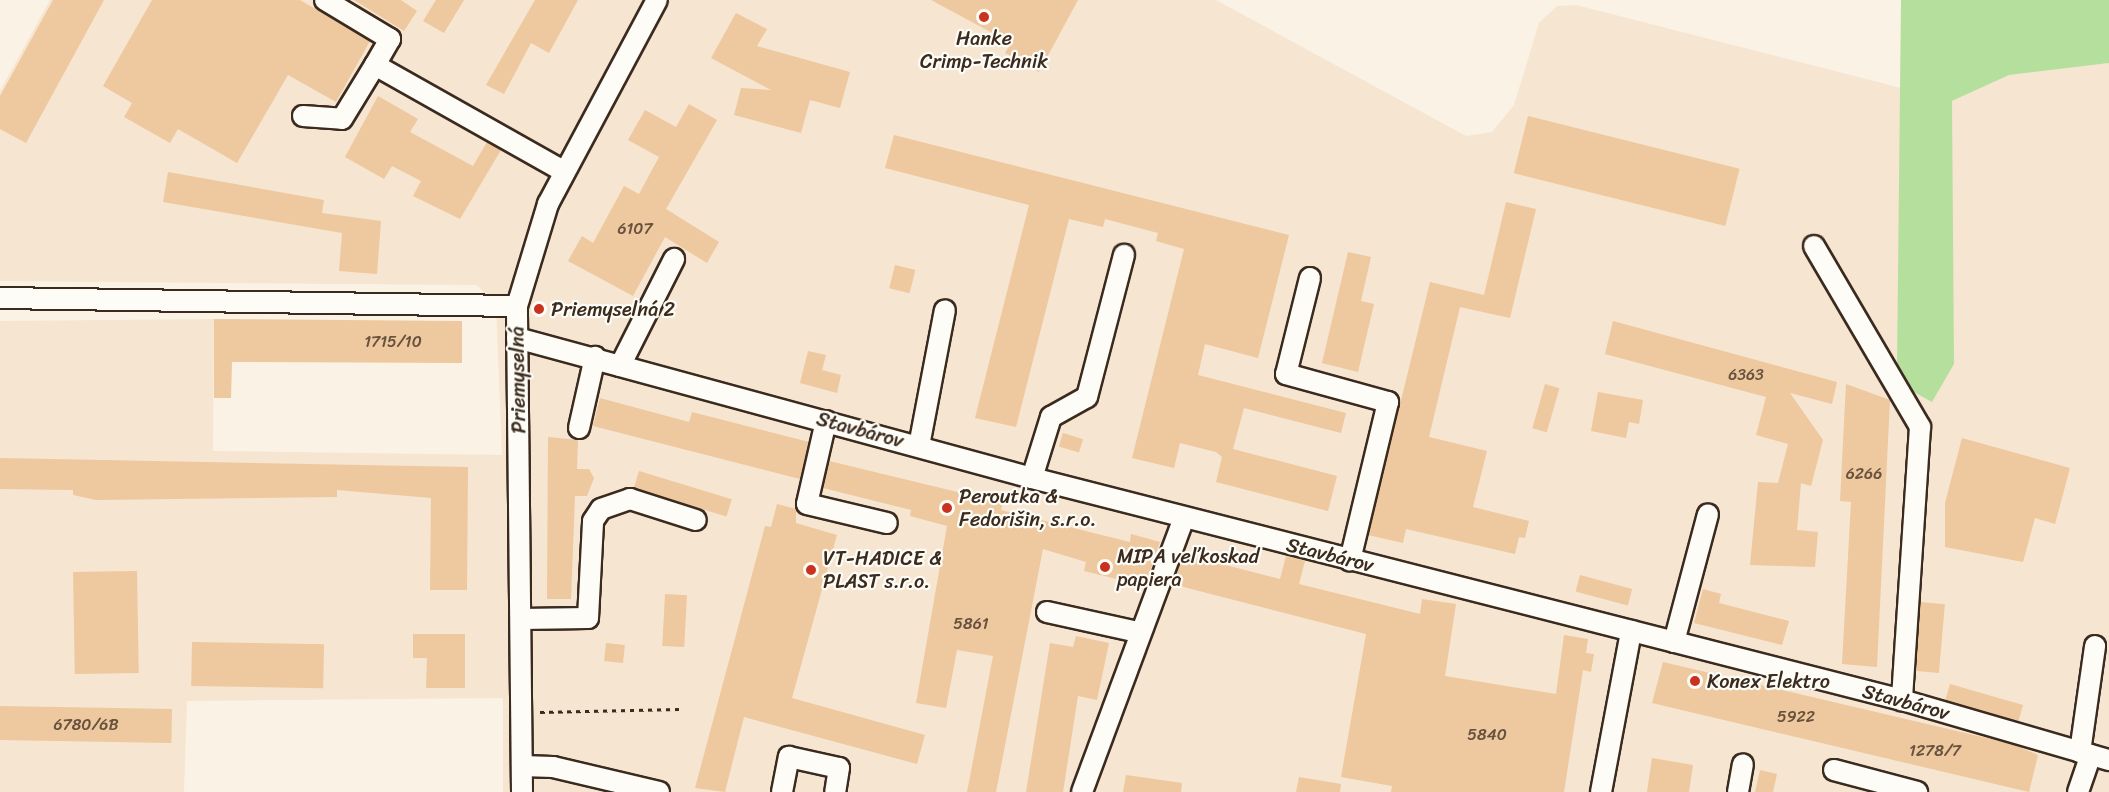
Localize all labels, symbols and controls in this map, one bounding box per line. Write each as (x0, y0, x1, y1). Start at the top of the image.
marker: Hanke Crimp-Technik (977, 10, 991, 24)
place label: Hanke Crimp-Technik (920, 27, 1048, 74)
house number: 6107 (617, 219, 653, 239)
place label: Priemyselná 2 (551, 297, 675, 321)
marker: Priemyselná 2 (532, 302, 546, 316)
street label: Priemyselná (505, 326, 531, 434)
house number: 1715/10 (364, 332, 422, 352)
house number: 6363 (1728, 365, 1764, 385)
street label: Stavbárov (814, 407, 906, 453)
house number: 6266 (1846, 464, 1882, 484)
place label: Peroutka & Fedorišin, s.r.o. (959, 484, 1096, 531)
marker: Peroutka & Fedorišin, s.r.o. (940, 501, 954, 515)
street label: Stavbárov (1284, 533, 1376, 577)
place label: MIPA veľkoskad papiera (1117, 544, 1259, 591)
place label: VT-HADICE & PLAST s.r.o. (823, 546, 942, 593)
marker: MIPA veľkoskad papiera (1098, 560, 1112, 574)
marker: VT-HADICE & PLAST s.r.o. (804, 563, 818, 577)
house number: 5861 (953, 614, 989, 634)
place label: Konex Elektro (1707, 669, 1830, 693)
marker: Konex Elektro (1688, 674, 1702, 688)
street label: Stavbárov (1860, 679, 1952, 725)
house number: 5922 (1777, 707, 1815, 727)
house number: 6780/6B (53, 715, 119, 735)
house number: 5840 (1467, 725, 1507, 745)
house number: 1278/7 (1909, 741, 1961, 761)

